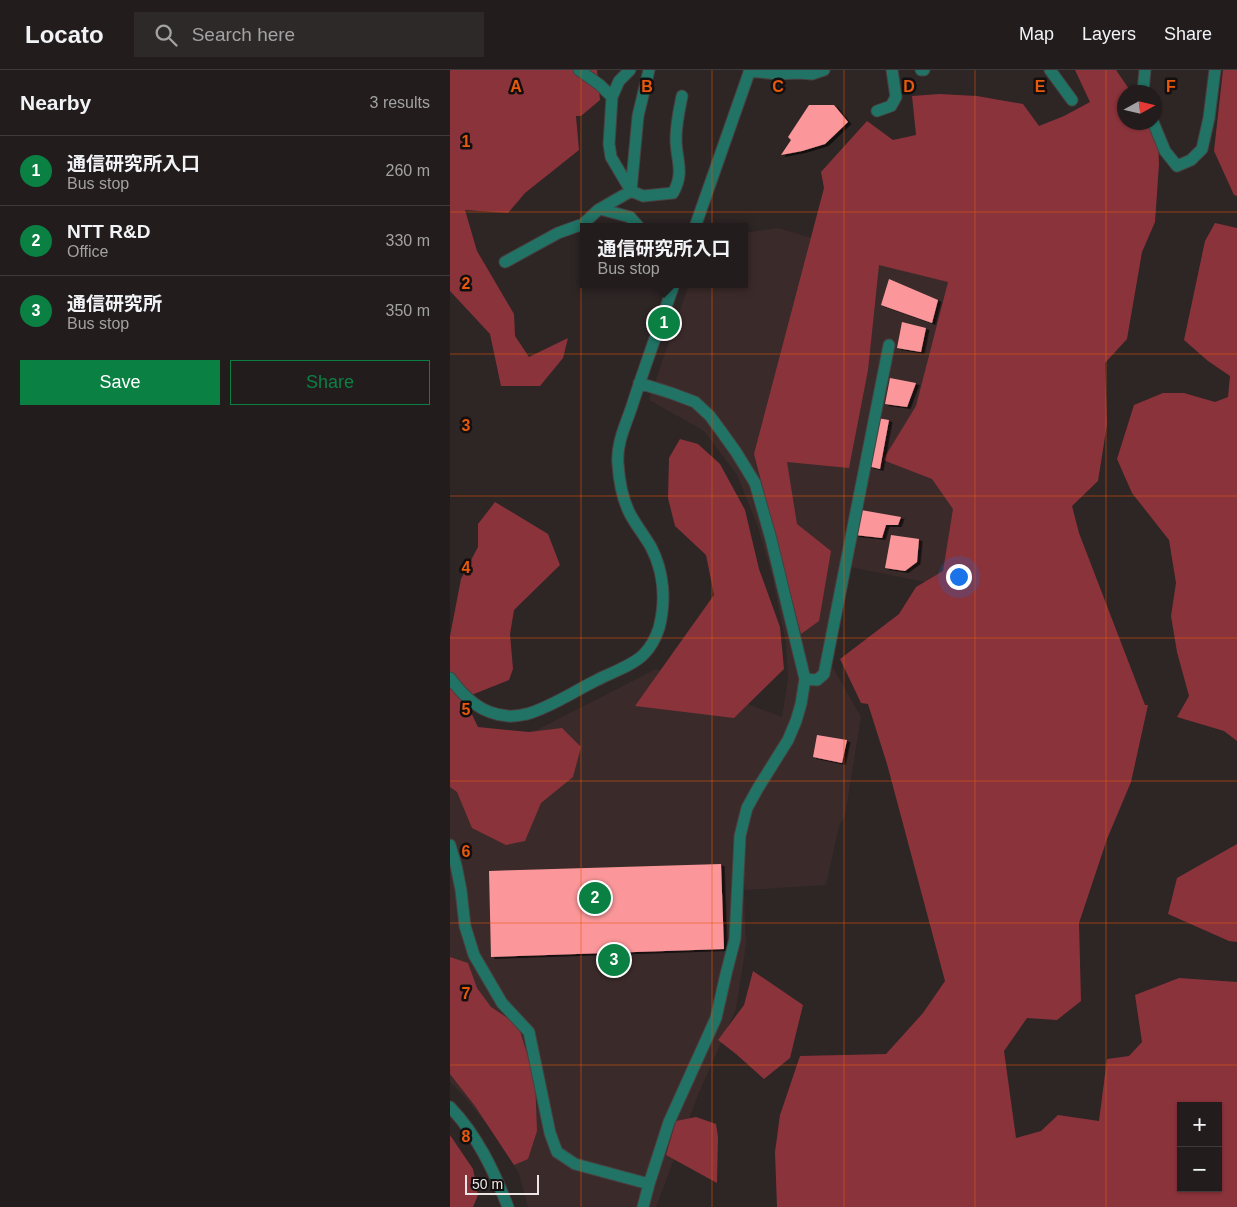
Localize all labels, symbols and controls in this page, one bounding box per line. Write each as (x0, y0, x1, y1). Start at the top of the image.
search box (134, 12, 484, 57)
text: Locato (25, 21, 104, 48)
icon: search (152, 21, 180, 49)
text: Search here (192, 24, 295, 45)
text: Map (1019, 24, 1054, 44)
text: Layers (1082, 24, 1136, 44)
text: Share (1164, 24, 1212, 44)
text: A (510, 78, 522, 95)
text: B (641, 78, 653, 95)
text: C (772, 78, 784, 95)
text: D (903, 78, 915, 95)
text: E (1035, 78, 1046, 95)
text: F (1166, 78, 1176, 95)
north arrow (1117, 85, 1162, 130)
text: Nearby (20, 91, 91, 114)
text: 3 results (370, 94, 430, 111)
text: 1 (462, 133, 471, 150)
text: 通信研究所入口 (67, 153, 200, 174)
text: 1 (32, 162, 40, 179)
text: 260 m (386, 162, 430, 179)
text: Bus stop (67, 175, 129, 192)
text: NTT R&D (67, 221, 150, 242)
popup (580, 223, 748, 288)
text: 2 (32, 232, 40, 249)
text: 330 m (386, 232, 430, 249)
text: 通信研究所入口 (597, 238, 731, 259)
text: Office (67, 243, 109, 260)
text: Bus stop (597, 260, 660, 277)
text: 2 (462, 275, 471, 292)
text: 通信研究所 (67, 293, 162, 314)
text: 3 (32, 302, 40, 319)
text: 350 m (386, 302, 430, 319)
pin: 1 (648, 304, 680, 342)
text: Bus stop (67, 315, 129, 332)
button: Save (20, 360, 220, 405)
button: Share (230, 360, 430, 405)
text: 3 (462, 417, 471, 434)
text: 4 (462, 559, 471, 576)
your location (946, 564, 972, 590)
text: 5 (462, 701, 471, 718)
text: 6 (462, 843, 471, 860)
pin: 2 (579, 879, 611, 917)
pin: 3 (598, 941, 630, 979)
text: 7 (462, 985, 471, 1002)
map controls (1177, 1102, 1222, 1192)
button: + (1177, 1102, 1222, 1147)
text: 8 (462, 1128, 471, 1145)
button: − (1177, 1147, 1222, 1192)
scale bar (465, 1172, 539, 1195)
text: 50 m (472, 1176, 503, 1192)

